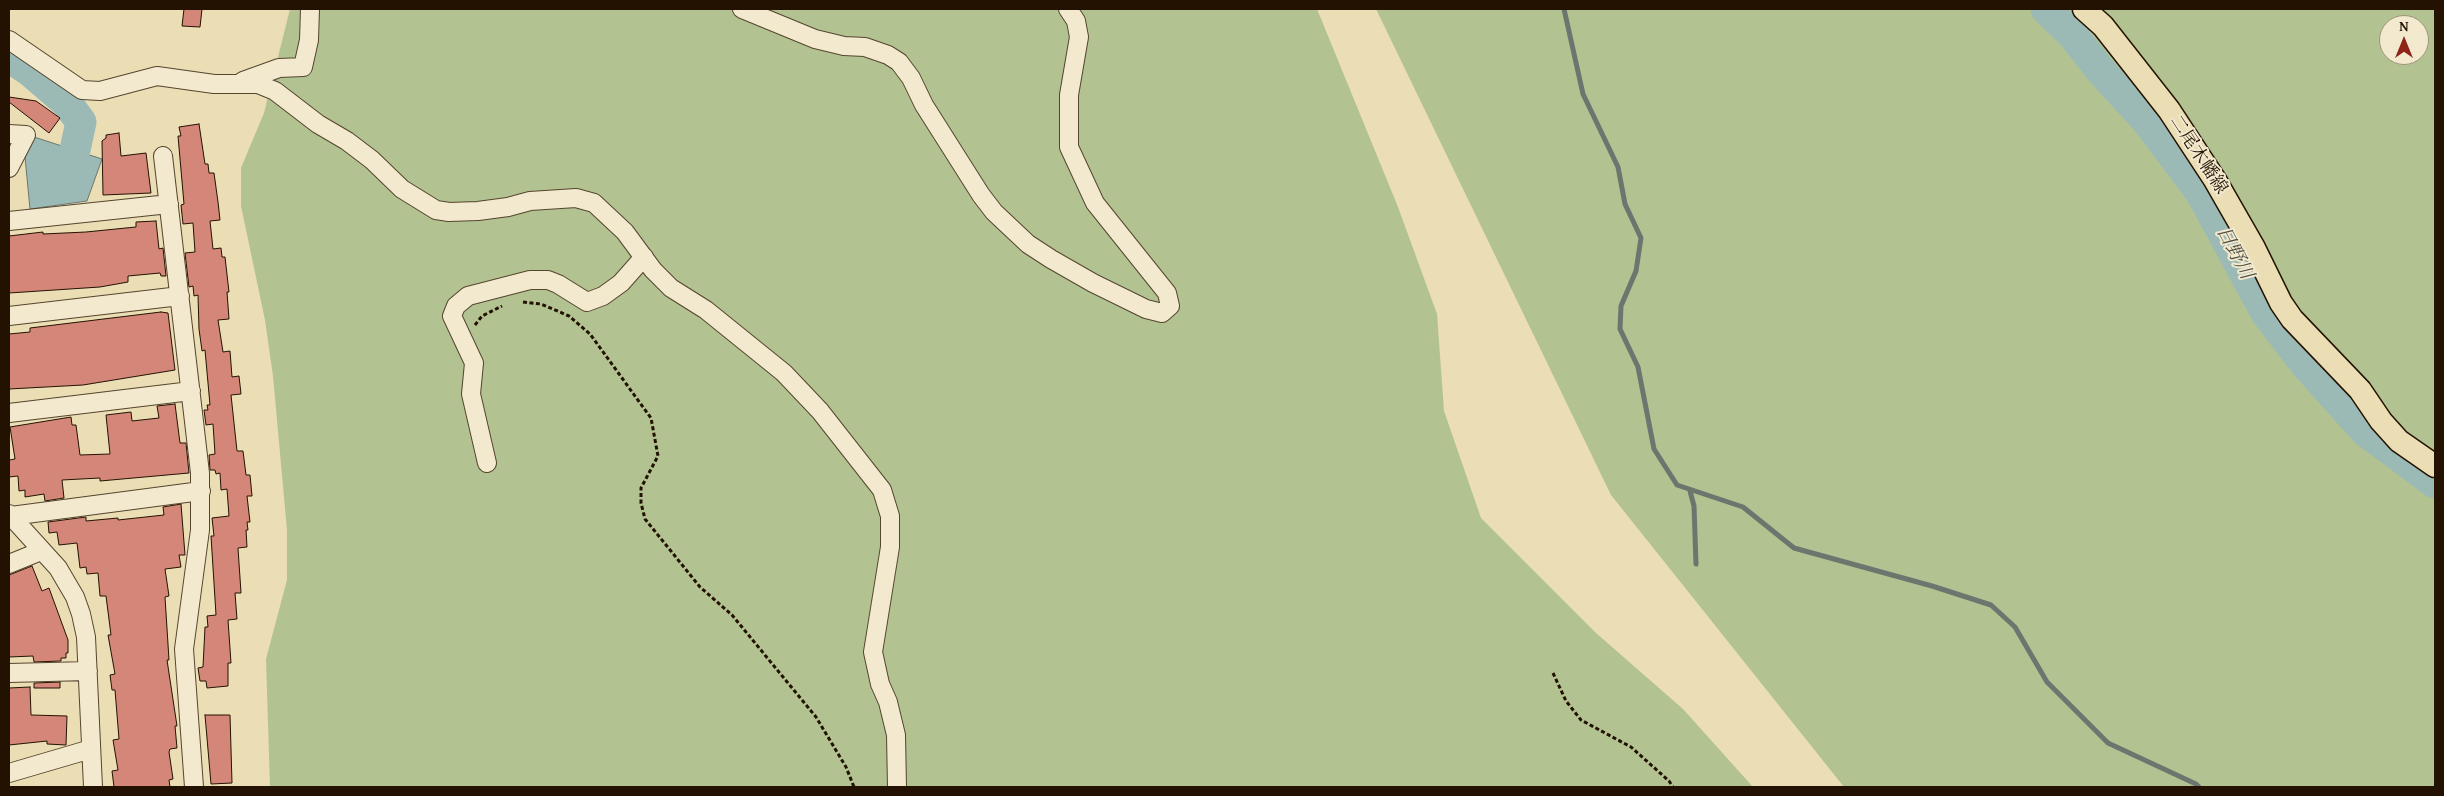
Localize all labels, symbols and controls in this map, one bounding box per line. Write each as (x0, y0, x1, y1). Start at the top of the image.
north arrow (2379, 15, 2429, 65)
text: N (2399, 16, 2409, 36)
street label: 二尾木幡線 (2164, 111, 2232, 199)
water label: 日野川 (2211, 222, 2257, 284)

